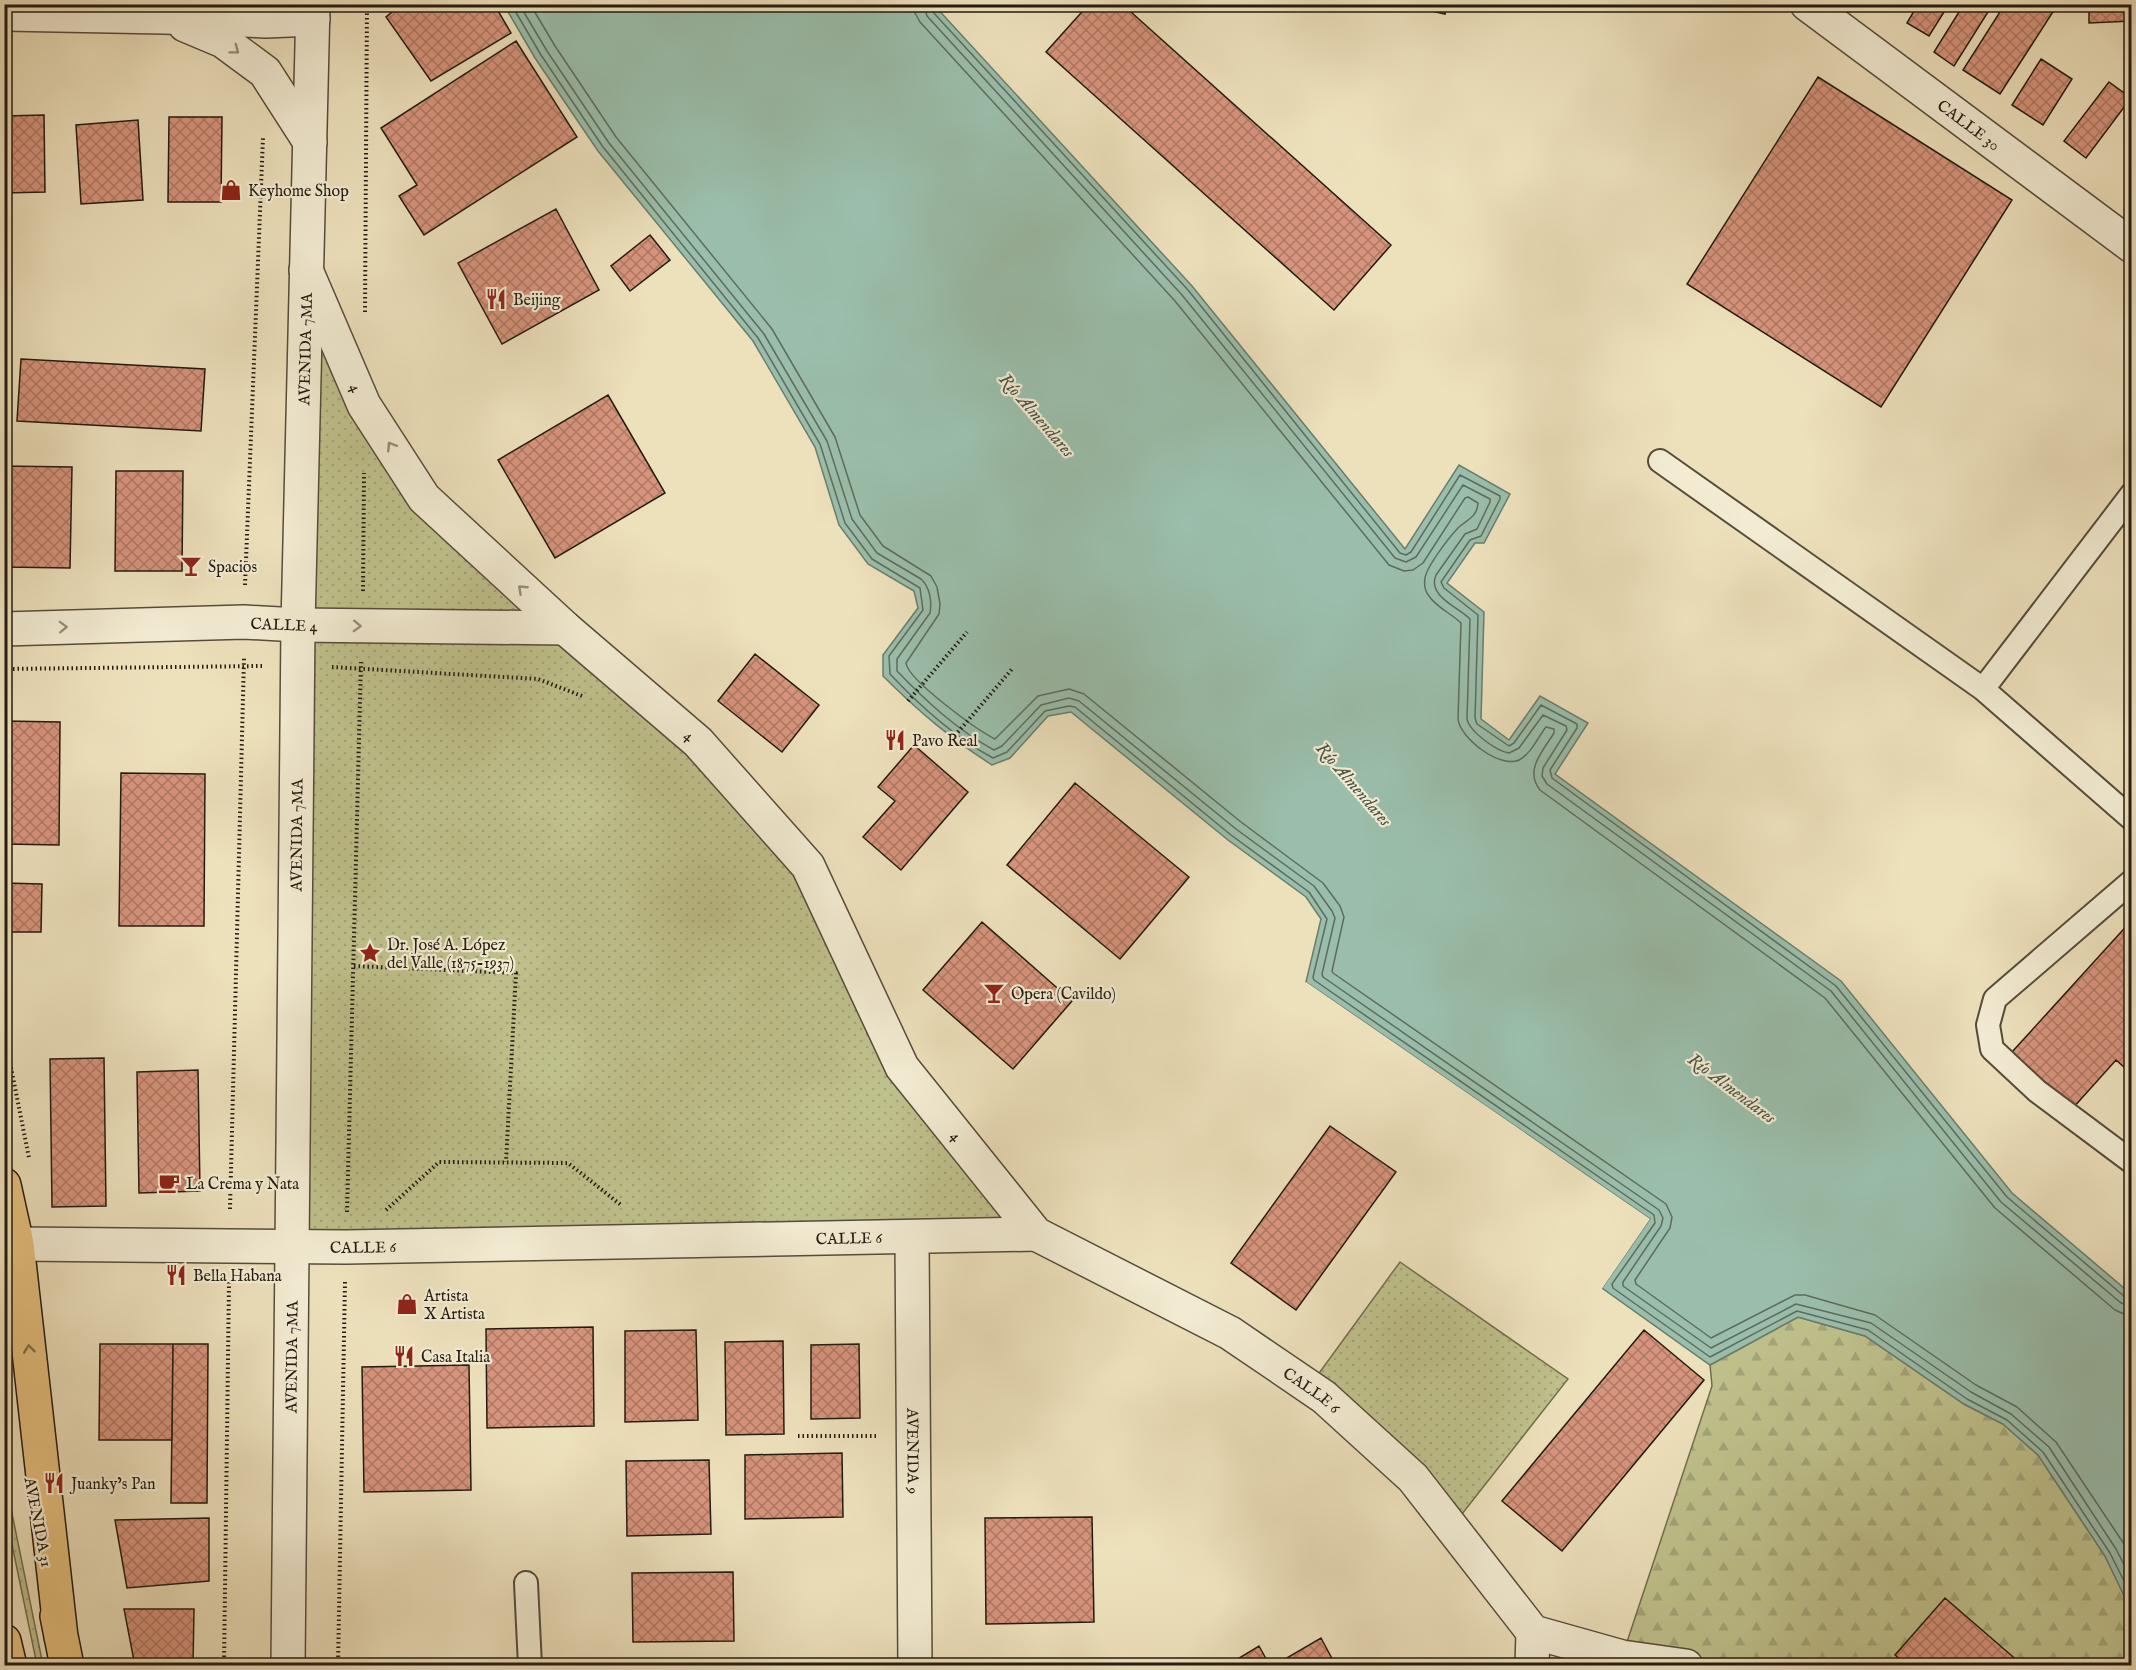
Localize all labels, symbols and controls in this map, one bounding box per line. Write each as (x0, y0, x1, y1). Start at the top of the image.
one-way arrow (229, 42, 240, 53)
street label: CALLE 30 (1932, 96, 2003, 156)
shop icon: Keyhome Shop (219, 178, 243, 202)
place label: Keyhome Shop (248, 182, 349, 202)
restaurant icon: Beijing (484, 287, 508, 311)
street label: AVENIDA 7MA (295, 291, 318, 407)
place label: Beijing (513, 291, 561, 311)
water label: Río Almendares (993, 369, 1079, 464)
street label: 4 (344, 381, 365, 396)
one-way arrow (386, 442, 398, 452)
bar icon: Spacios (179, 554, 203, 578)
place label: Spacios (208, 558, 257, 578)
one-way arrow (518, 585, 529, 596)
street label: CALLE 4 (250, 615, 318, 637)
one-way arrow (352, 620, 361, 633)
one-way arrow (58, 621, 67, 633)
street label: 4 (679, 726, 698, 747)
restaurant icon: Pavo Real (883, 728, 907, 752)
place label: Pavo Real (912, 732, 978, 752)
water label: Río Almendares (1310, 738, 1396, 833)
street label: AVENIDA 7MA (287, 777, 309, 892)
place label: Dr. José A. López del Valle (1875-1937) (387, 936, 514, 974)
place icon: Dr. José A. López del Valle (1875-1937) (358, 941, 382, 965)
bar icon: Opera (Cavildo) (982, 981, 1006, 1005)
place label: Opera (Cavildo) (1011, 985, 1116, 1005)
water label: Río Almendares (1682, 1049, 1780, 1130)
street label: 4 (945, 1127, 966, 1146)
cafe icon: La Crema y Nata (157, 1171, 181, 1195)
place label: La Crema y Nata (186, 1175, 299, 1195)
street label: CALLE 6 (816, 1229, 883, 1250)
street label: CALLE 6 (330, 1238, 397, 1259)
restaurant icon: Bella Habana (164, 1263, 188, 1287)
place label: Bella Habana (193, 1267, 282, 1287)
place label: Artista X Artista (423, 1287, 485, 1325)
shop icon: Artista X Artista (395, 1292, 419, 1316)
street label: AVENIDA 7MA (282, 1299, 304, 1414)
restaurant icon: Casa Italia (392, 1344, 416, 1368)
one-way arrow (23, 1345, 35, 1354)
place label: Casa Italia (421, 1348, 490, 1368)
street label: CALLE 6 (1278, 1364, 1344, 1419)
street label: AVENIDA 9 (901, 1407, 922, 1494)
restaurant icon: Juanky’s Pan (42, 1471, 66, 1495)
street label: AVENIDA 31 (18, 1475, 56, 1569)
place label: Juanky’s Pan (69, 1475, 156, 1495)

